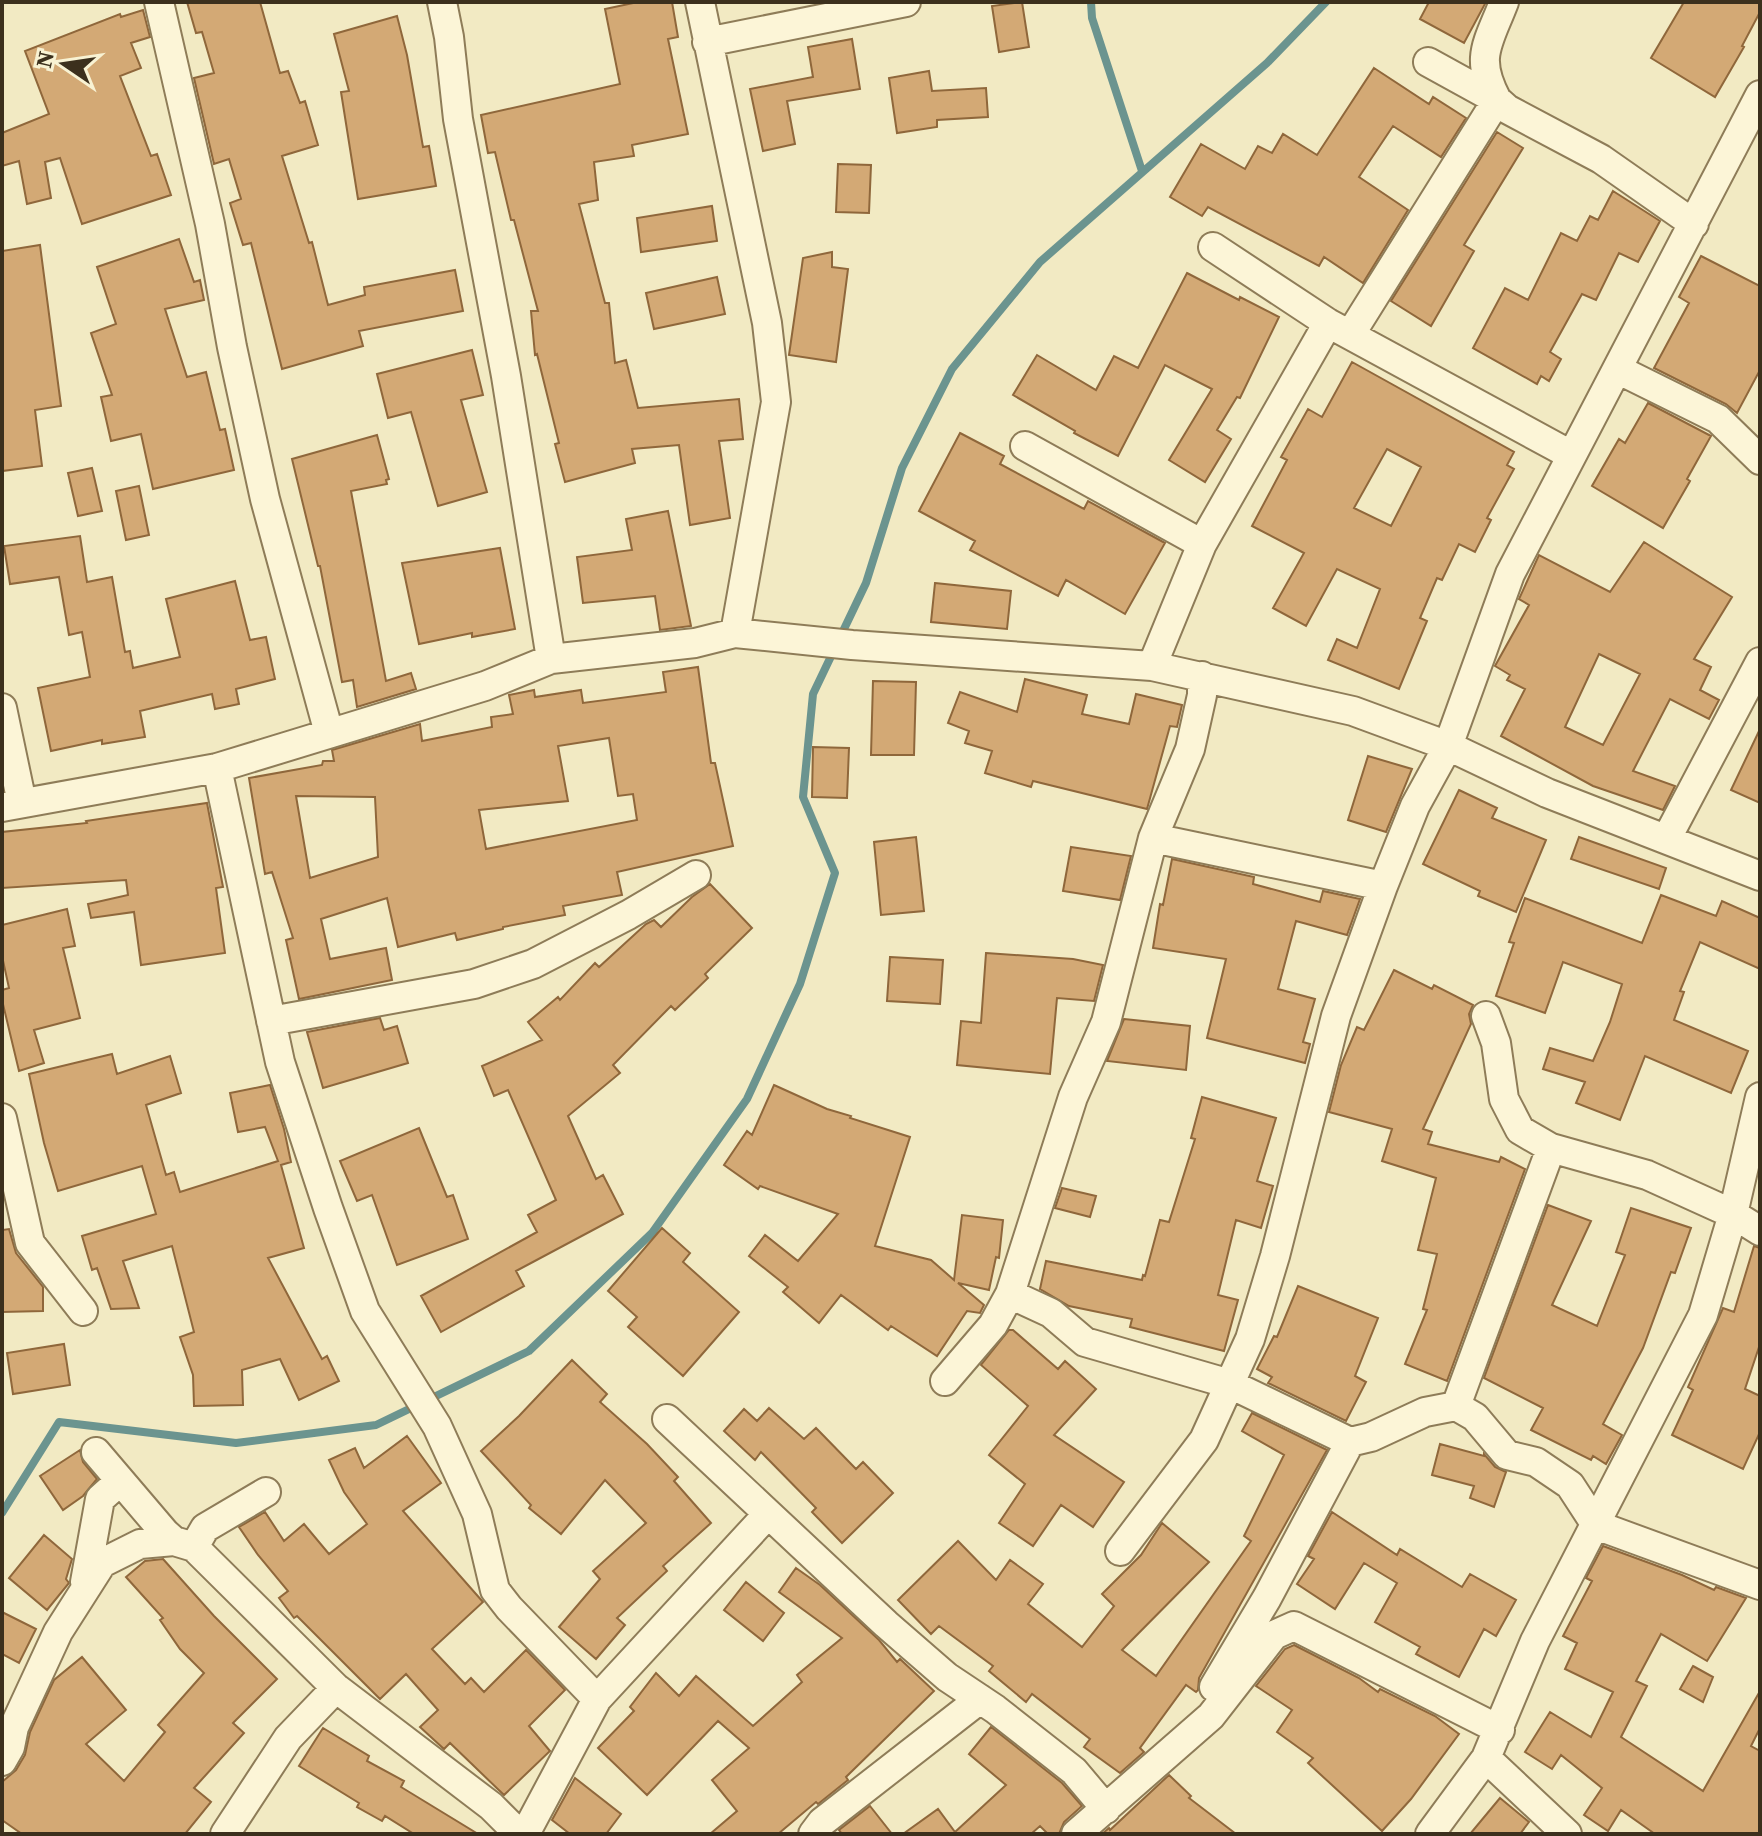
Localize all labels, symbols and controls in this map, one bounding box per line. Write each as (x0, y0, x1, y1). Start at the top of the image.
north arrow (24, 24, 104, 104)
text: N (28, 48, 61, 71)

